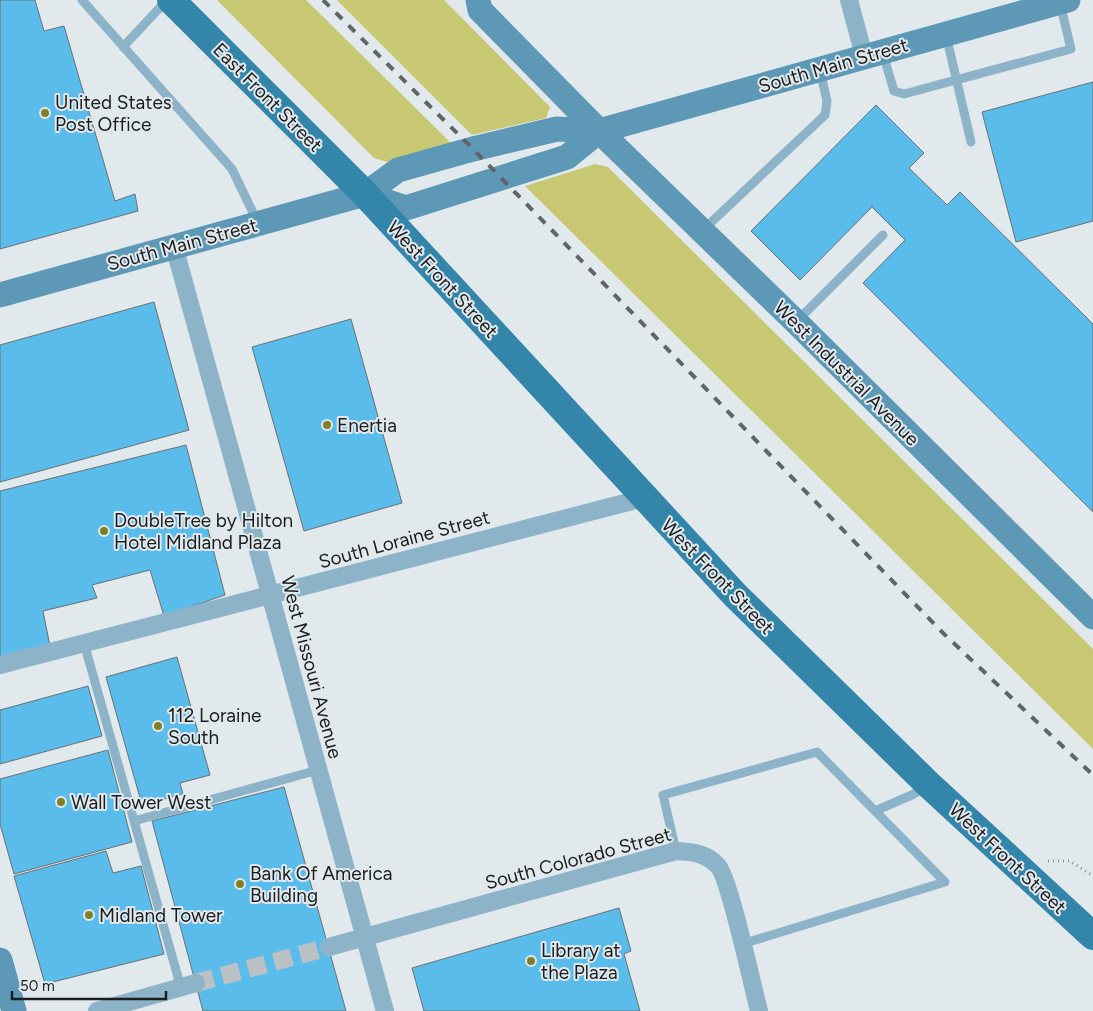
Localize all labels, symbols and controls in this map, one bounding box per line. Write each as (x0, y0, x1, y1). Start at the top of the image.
street label: South Main Street (756, 33, 911, 98)
street label: East Front Street (208, 38, 327, 157)
place label: United States Post Office (55, 91, 172, 136)
marker: United States Post Office (39, 107, 51, 119)
street label: South Main Street (105, 213, 260, 276)
street label: West Front Street (382, 216, 503, 343)
street label: West Industrial Avenue (769, 296, 924, 451)
place label: Enertia (337, 414, 397, 437)
marker: Enertia (321, 419, 333, 431)
street label: South Loraine Street (316, 506, 492, 573)
place label: DoubleTree by Hilton Hotel Midland Plaza (114, 509, 293, 554)
street label: West Front Street (657, 514, 779, 639)
marker: DoubleTree by Hilton Hotel Midland Plaza (98, 525, 110, 537)
street label: West Missouri Avenue (276, 573, 347, 761)
place label: 112 Loraine South (168, 704, 261, 749)
marker: 112 Loraine South (152, 720, 164, 732)
place label: Wall Tower West (71, 791, 211, 814)
marker: Wall Tower West (55, 796, 67, 808)
street label: West Front Street (944, 798, 1071, 919)
street label: South Colorado Street (482, 823, 674, 894)
place label: Bank Of America Building (250, 862, 392, 907)
marker: Bank Of America Building (234, 878, 246, 890)
place label: Midland Tower (99, 904, 223, 927)
marker: Midland Tower (83, 909, 95, 921)
place label: Library at the Plaza (541, 939, 621, 984)
marker: Library at the Plaza (525, 955, 537, 967)
scale bar (12, 968, 166, 1000)
text: 50 m (20, 977, 55, 995)

